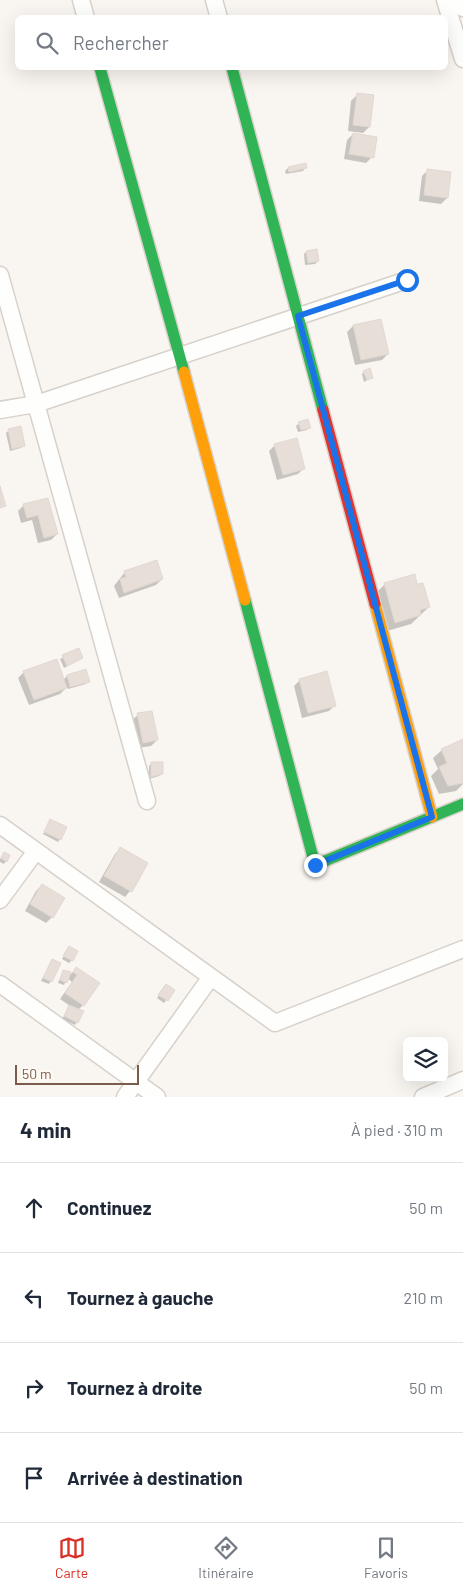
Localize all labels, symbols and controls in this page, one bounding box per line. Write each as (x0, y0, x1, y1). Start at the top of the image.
search box (15, 15, 448, 70)
icon: search (33, 29, 61, 57)
text: Rechercher (73, 31, 169, 54)
route start (396, 269, 419, 292)
route end (304, 854, 327, 877)
map controls (403, 1037, 448, 1082)
button: layers (403, 1037, 448, 1082)
scale bar (15, 1062, 139, 1085)
text: 50 m (22, 1065, 51, 1082)
text: 4 min (20, 1117, 71, 1142)
text: À pied · 310 m (351, 1120, 443, 1139)
icon: ahead (20, 1194, 48, 1222)
text: Continuez (67, 1196, 151, 1219)
text: 50 m (409, 1198, 443, 1217)
icon: left (20, 1284, 48, 1312)
text: Tournez à gauche (67, 1286, 214, 1309)
text: 210 m (404, 1288, 443, 1307)
icon: right (20, 1374, 48, 1402)
text: Tournez à droite (67, 1376, 203, 1399)
text: 50 m (409, 1378, 443, 1397)
icon: arrive (20, 1464, 48, 1492)
text: Arrivée à destination (67, 1466, 243, 1489)
tab: Carte (55, 1534, 88, 1581)
tab: Itinéraire (198, 1534, 254, 1581)
tab: Favoris (364, 1534, 408, 1581)

